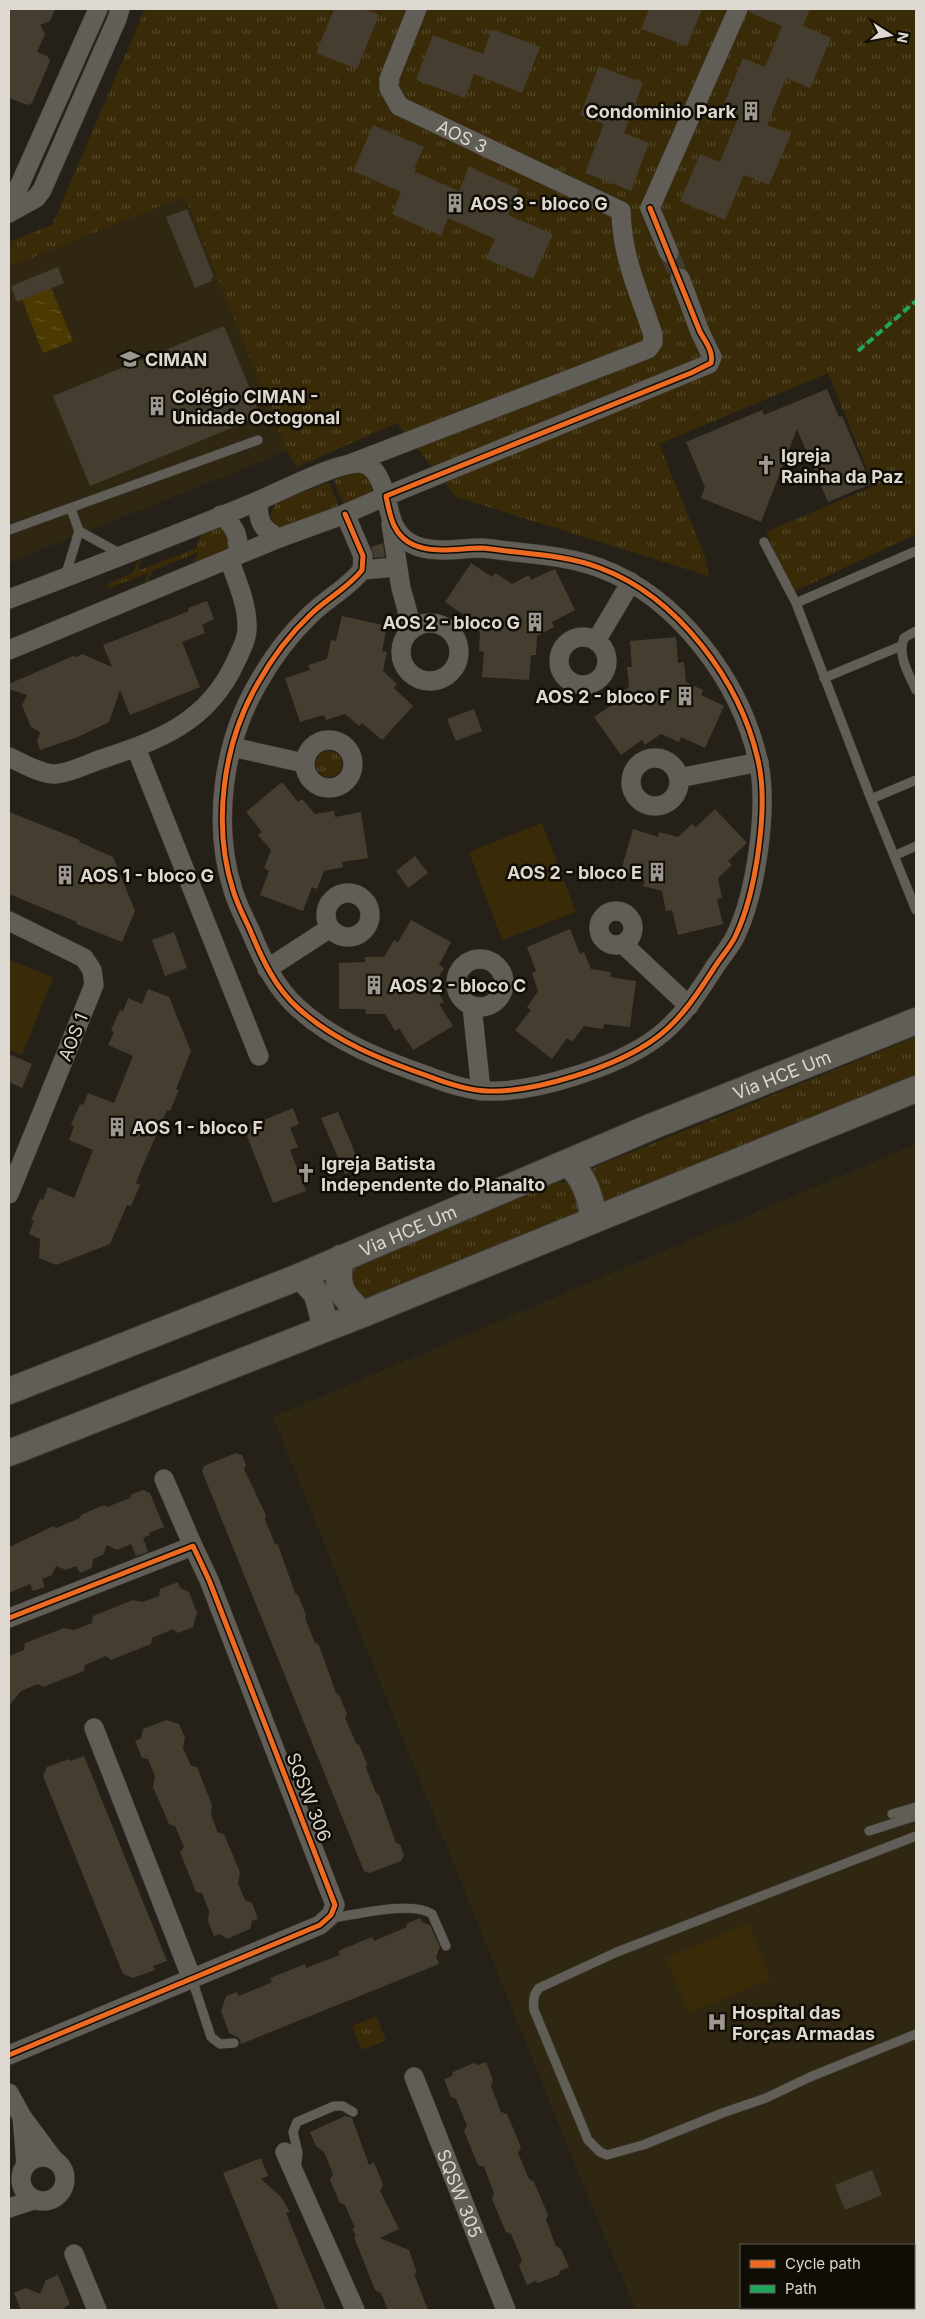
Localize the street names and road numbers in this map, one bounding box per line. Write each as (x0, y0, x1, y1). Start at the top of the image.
street label: AOS 3 (434, 115, 491, 157)
street label: AOS 1 (54, 1010, 92, 1064)
street label: Via HCE Um (730, 1046, 834, 1104)
street label: Via HCE Um (356, 1200, 460, 1260)
street label: SQSW 306 (282, 1750, 336, 1844)
street label: SQSW 305 (433, 2146, 487, 2240)

